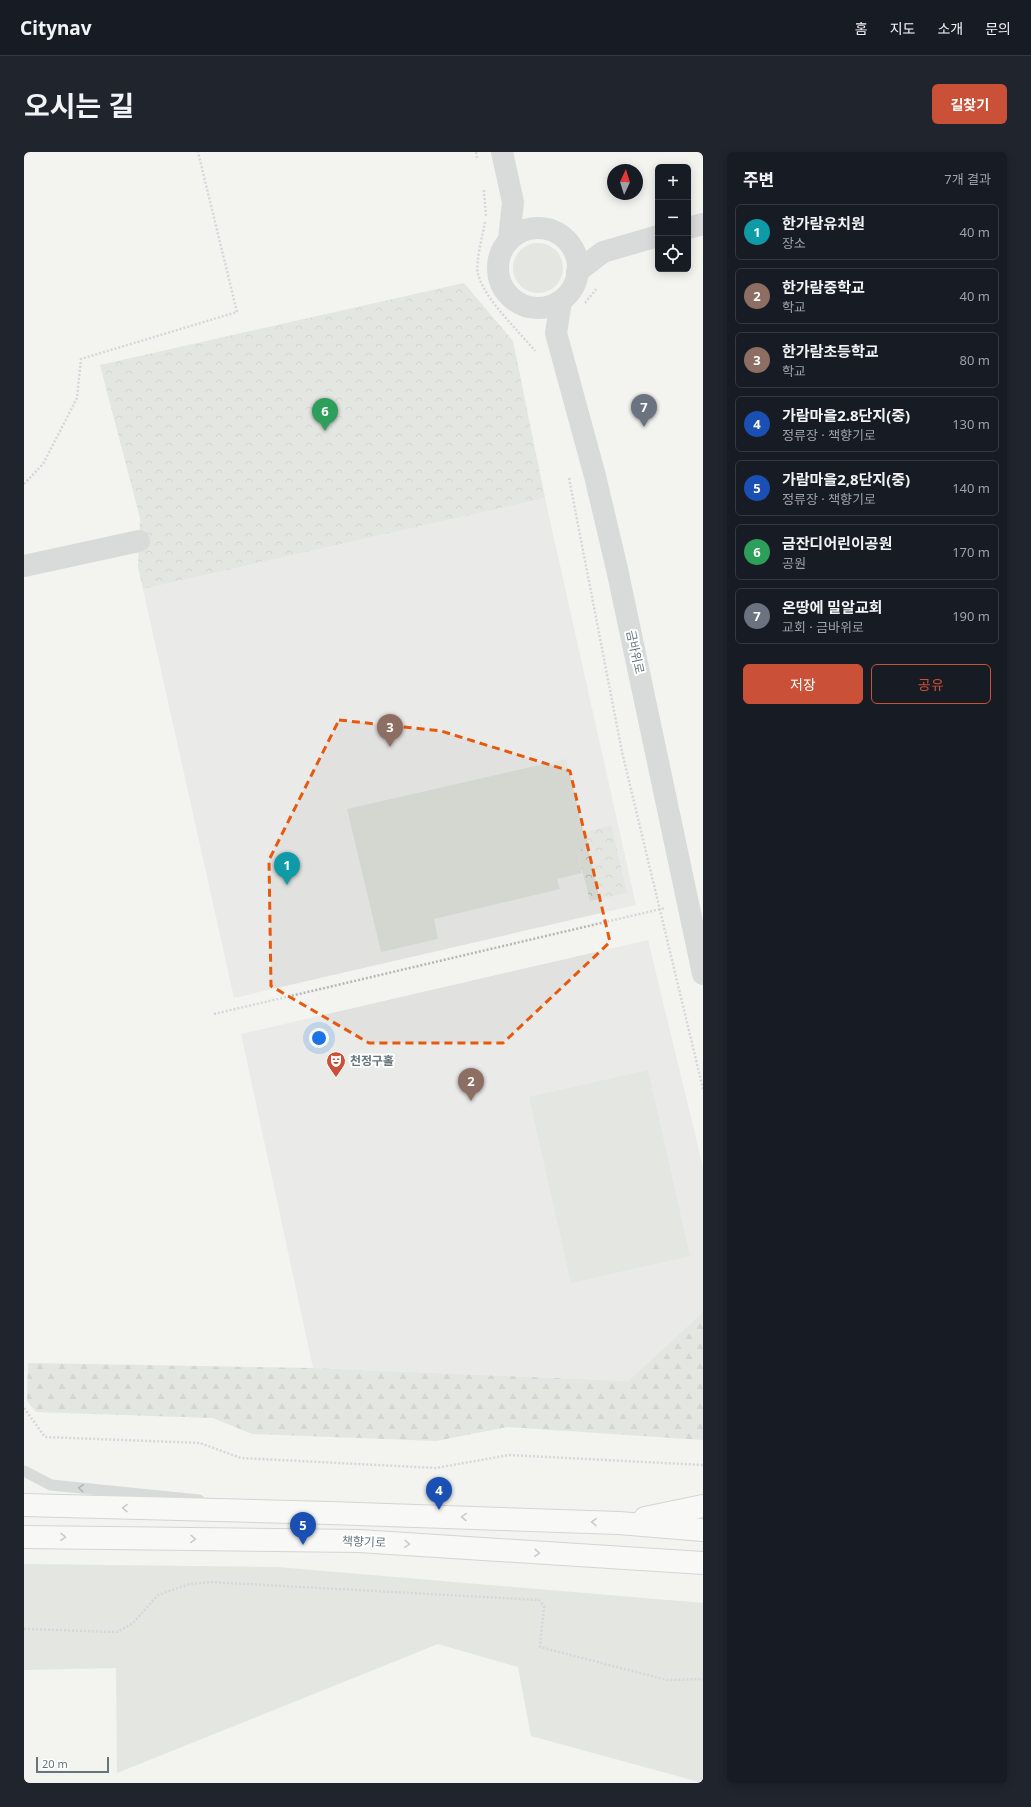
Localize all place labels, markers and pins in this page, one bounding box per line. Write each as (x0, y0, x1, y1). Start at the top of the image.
pin: 7 (631, 394, 657, 427)
pin: 6 (312, 398, 338, 431)
pin: 3 (377, 714, 403, 747)
pin: 1 (274, 852, 300, 885)
theatre icon: 천정구홀 (325, 1050, 347, 1078)
place label: 천정구홀 (350, 1052, 394, 1069)
pin: 2 (458, 1068, 484, 1101)
pin: 4 (426, 1477, 452, 1510)
pin: 5 (290, 1512, 316, 1545)

